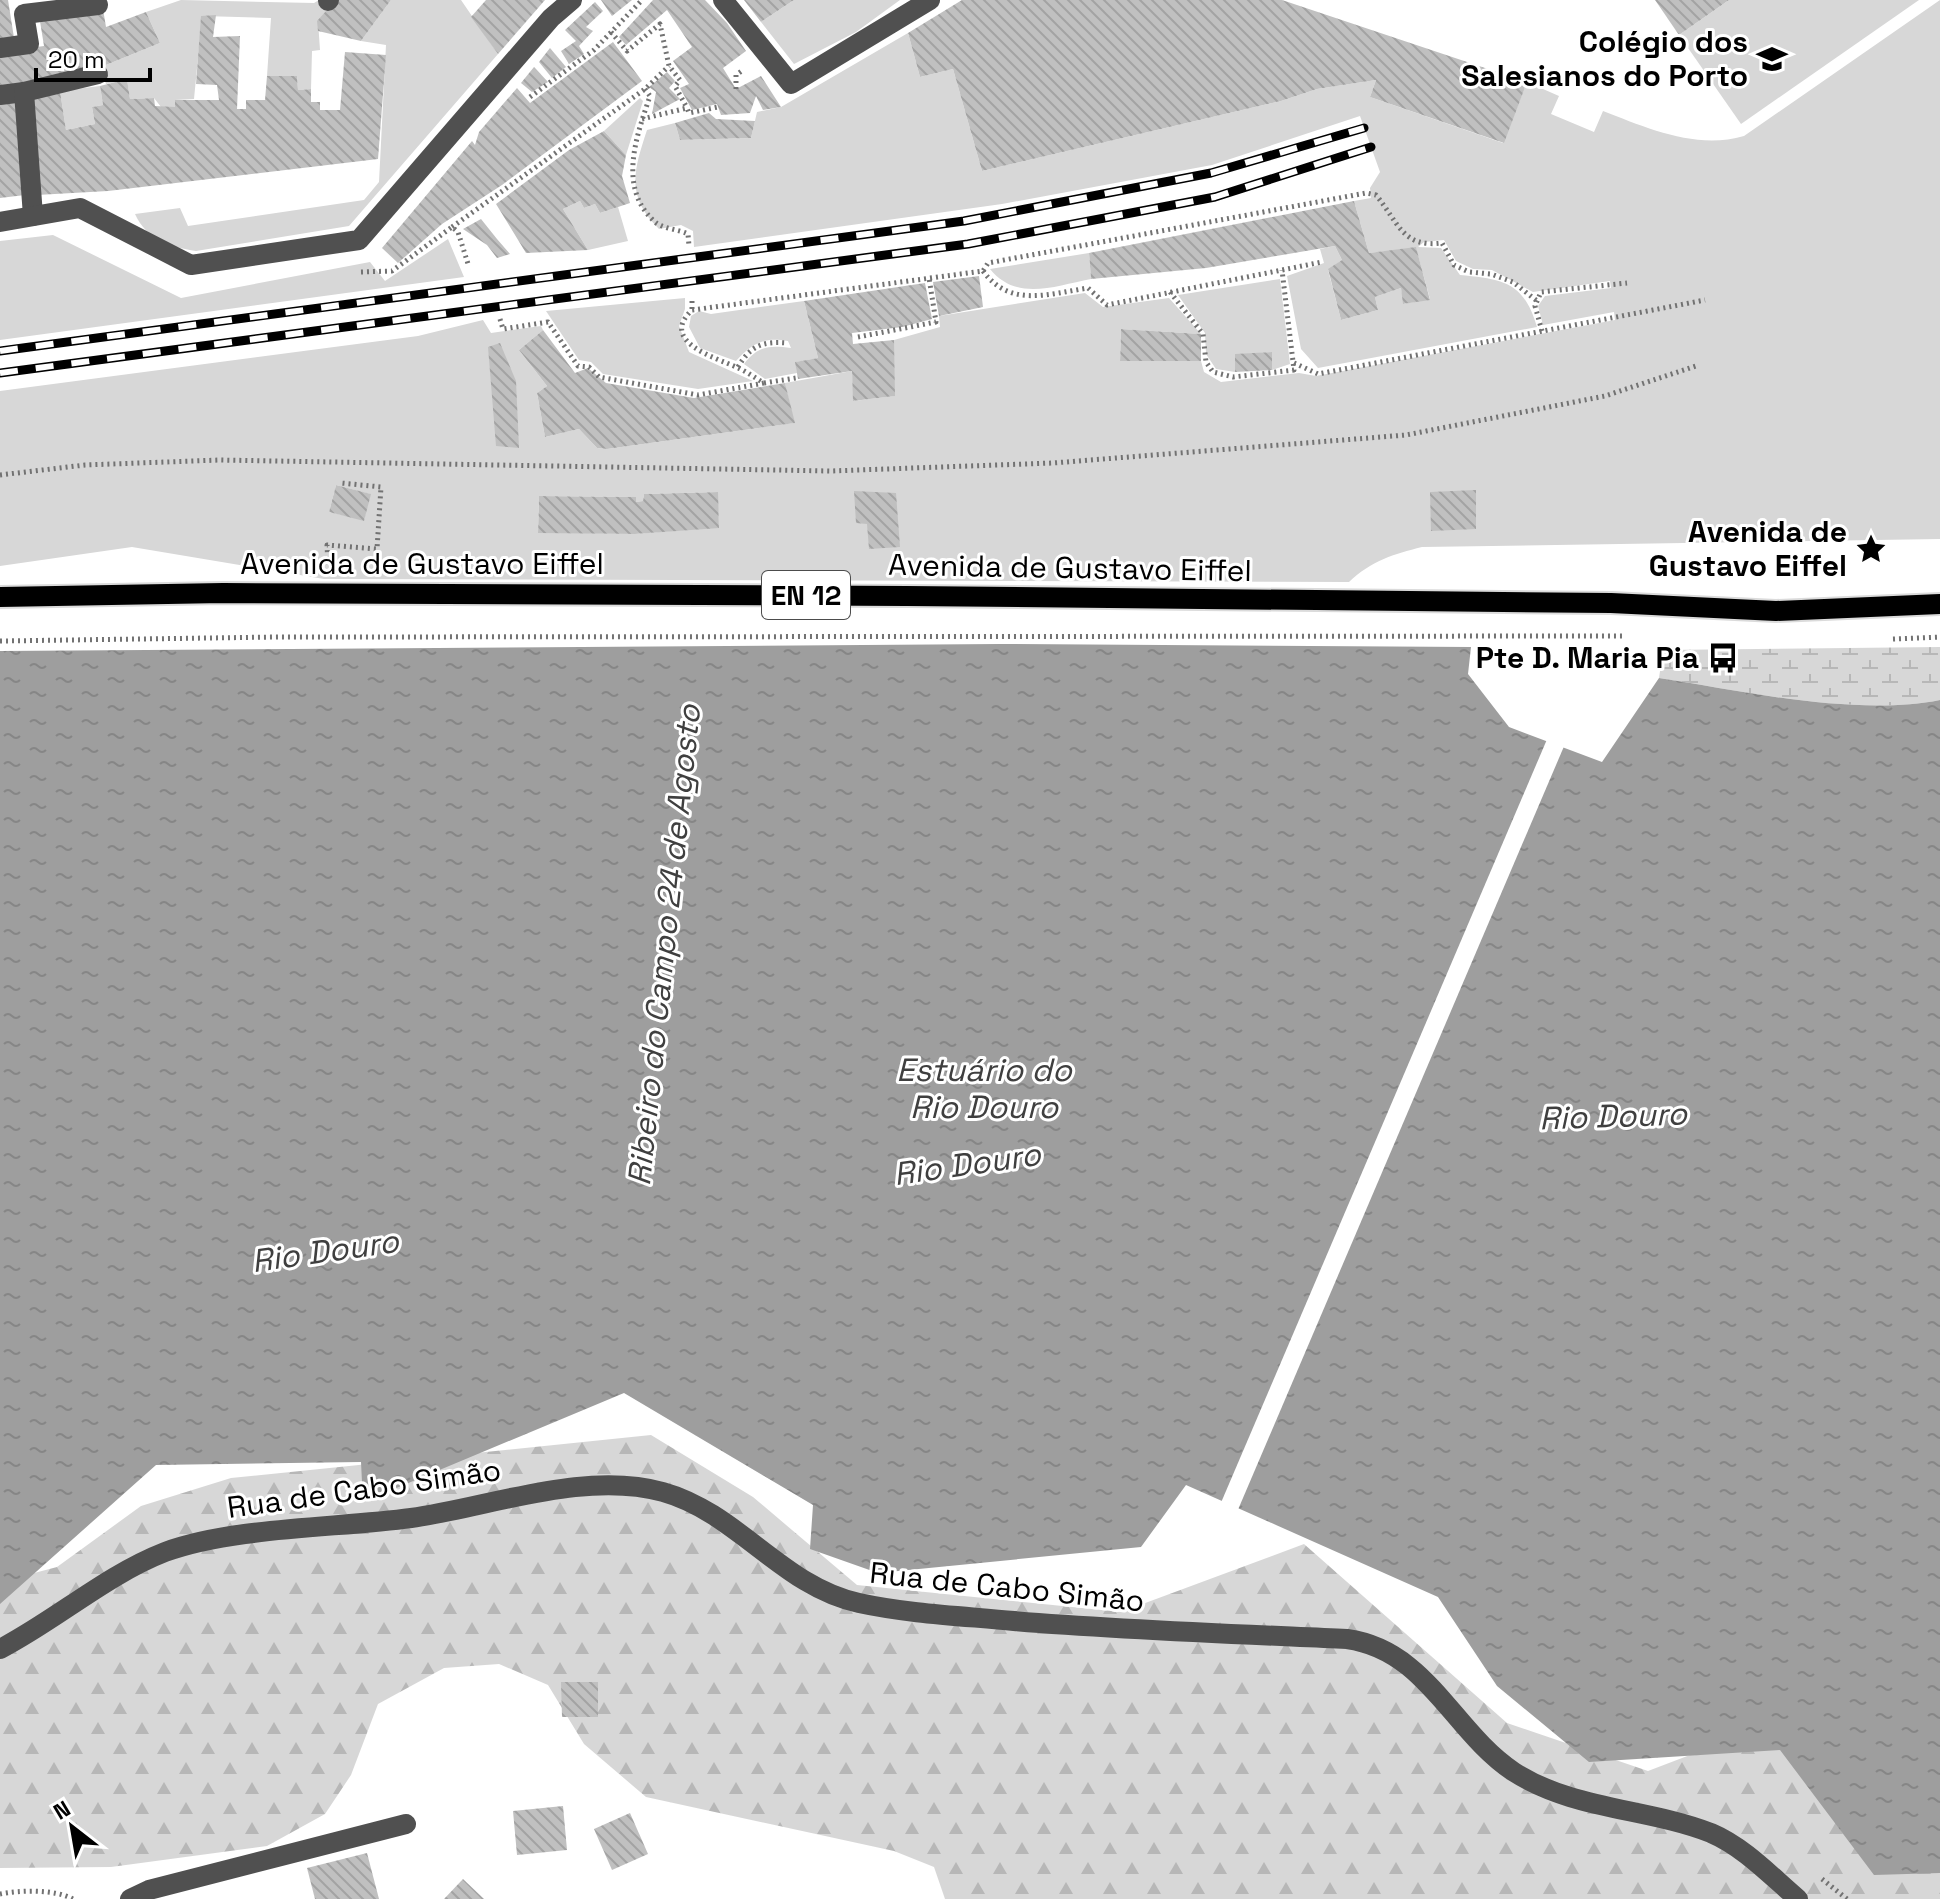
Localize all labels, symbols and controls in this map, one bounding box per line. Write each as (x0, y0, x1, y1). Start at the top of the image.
place label: Colégio dos Salesianos do Porto (1461, 22, 1748, 95)
scale bar (36, 32, 150, 82)
school or university icon: Colégio dos Salesianos do Porto (1755, 42, 1789, 76)
text: 20 m (48, 44, 105, 75)
place label: Avenida de Gustavo Eiffel (1649, 512, 1847, 585)
place icon: Avenida de Gustavo Eiffel (1854, 532, 1888, 566)
street label: Avenida de Gustavo Eiffel (240, 544, 604, 583)
street label: Avenida de Gustavo Eiffel (888, 545, 1252, 590)
road number: EN 12 (762, 571, 850, 619)
place label: Pte D. Maria Pia (1476, 638, 1699, 677)
bus stop icon: Pte D. Maria Pia (1706, 641, 1740, 675)
water label: Ribeiro do Campo 24 de Agosto (619, 701, 709, 1187)
water label: Estuário do Rio Douro (896, 1050, 1073, 1127)
water label: Rio Douro (1538, 1093, 1689, 1139)
water label: Rio Douro (891, 1134, 1044, 1194)
water label: Rio Douro (249, 1221, 402, 1281)
street label: Rua de Cabo Simão (225, 1450, 503, 1527)
street label: Rua de Cabo Simão (868, 1553, 1146, 1620)
north arrow (32, 1787, 112, 1867)
text: N (48, 1794, 75, 1826)

